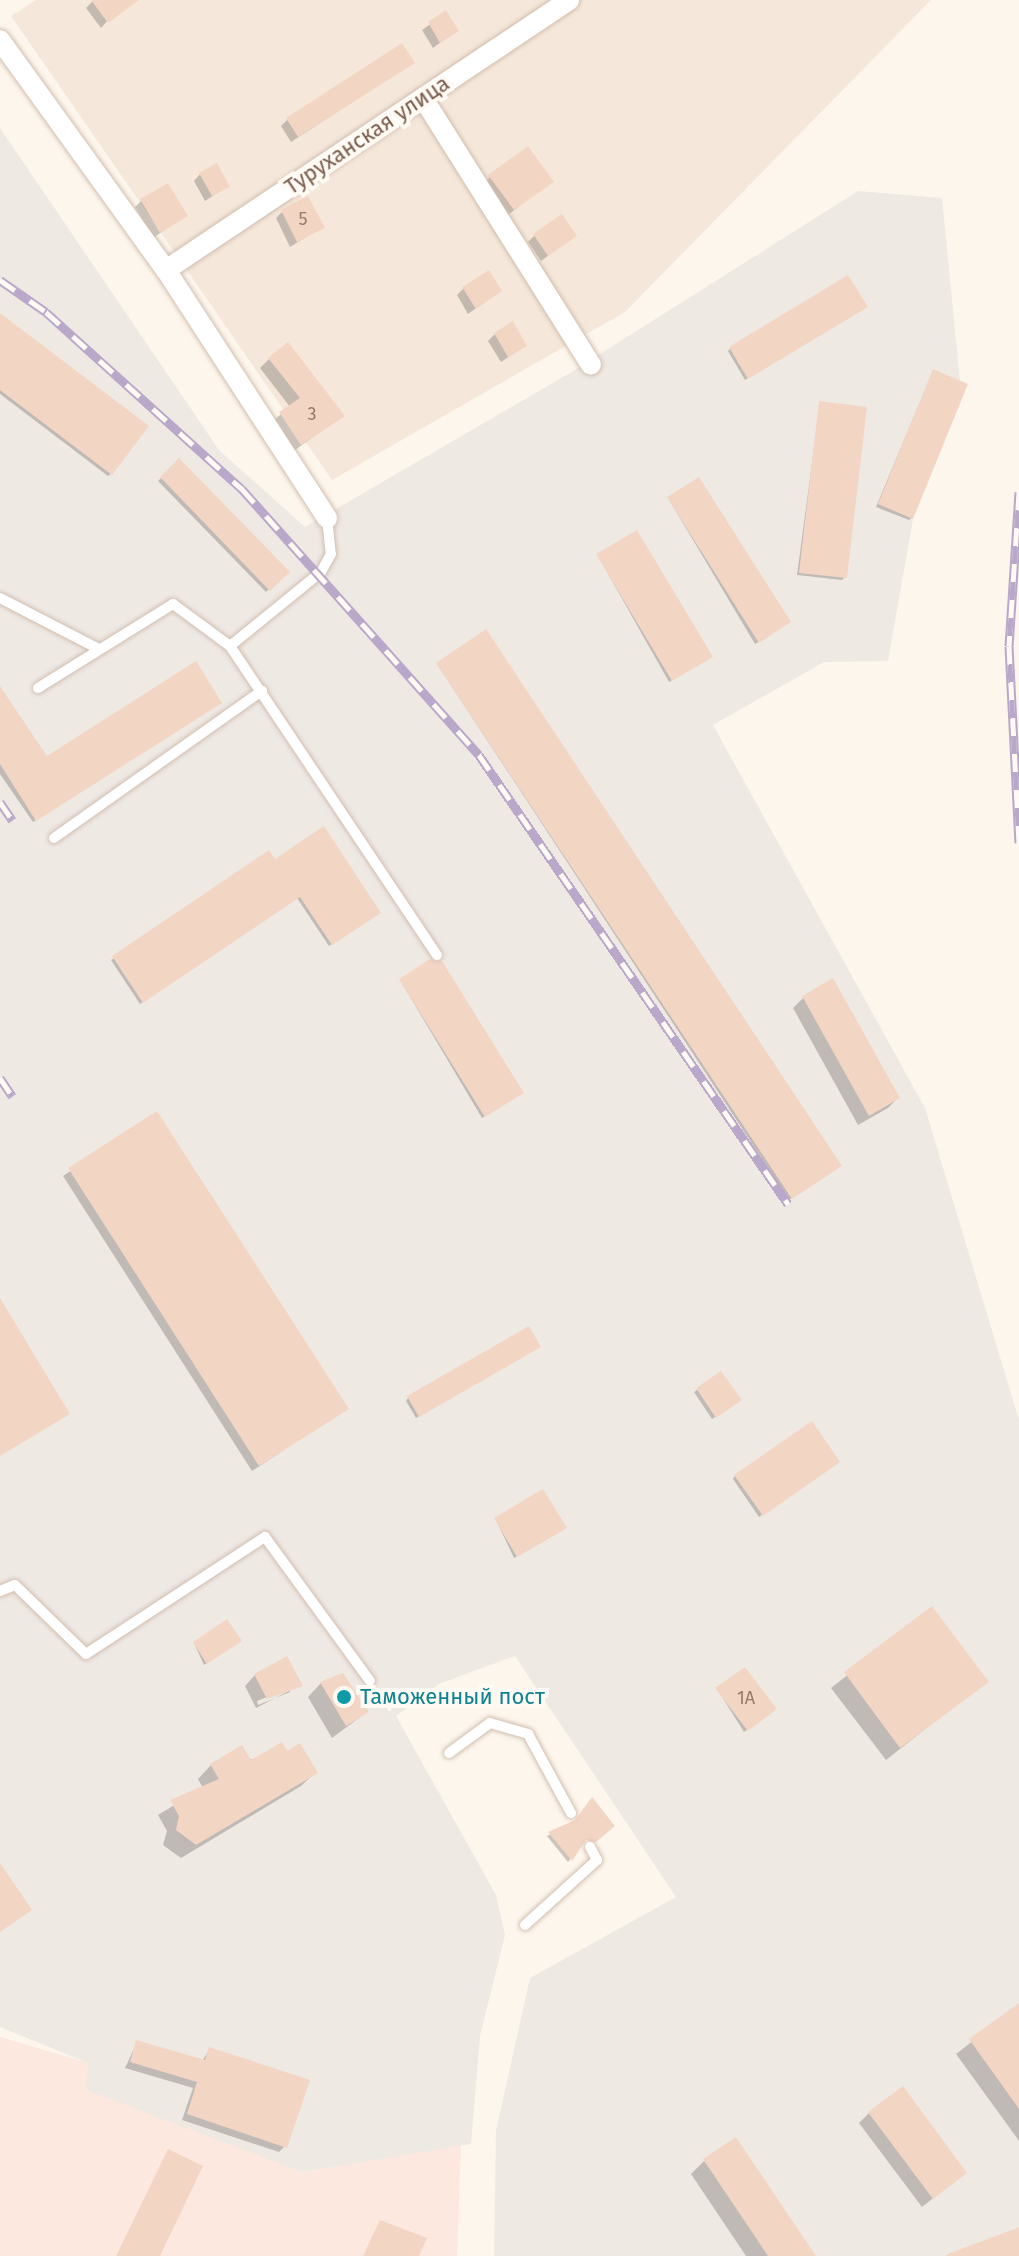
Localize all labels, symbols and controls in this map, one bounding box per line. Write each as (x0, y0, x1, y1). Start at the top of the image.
street label: Туруханская улица (279, 70, 455, 200)
house number: 5 (298, 208, 308, 230)
house number: 3 (308, 403, 316, 425)
place label: Таможенный пост (360, 1684, 545, 1710)
house number: 1A (737, 1687, 755, 1709)
marker: Таможенный пост (335, 1688, 353, 1706)

